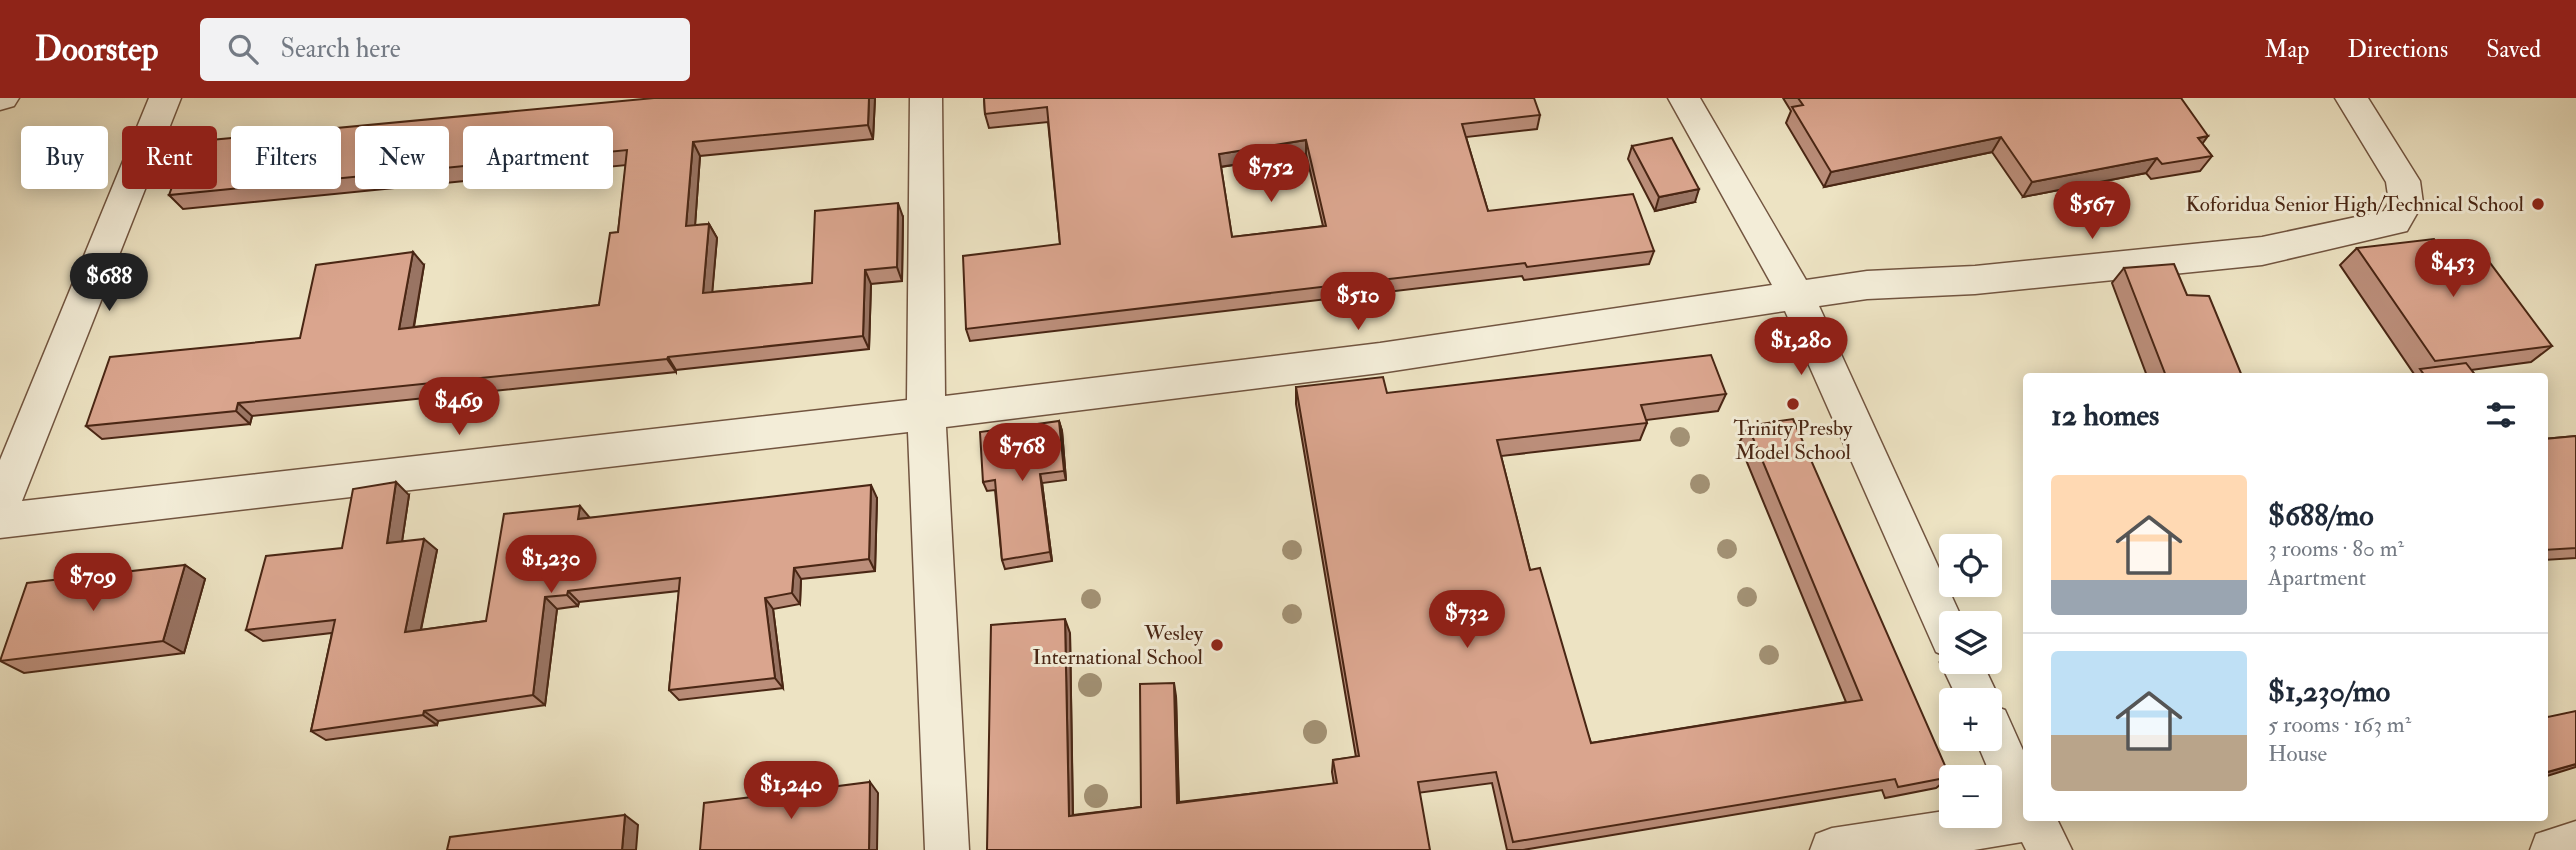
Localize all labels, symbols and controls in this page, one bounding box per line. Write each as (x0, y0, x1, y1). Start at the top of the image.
search box (200, 18, 690, 81)
text: Doorstep (35, 29, 158, 70)
icon: search (224, 30, 262, 68)
text: Search here (280, 33, 401, 65)
text: Map (2264, 34, 2309, 65)
text: Directions (2347, 34, 2448, 65)
text: Saved (2486, 34, 2541, 65)
chip: Buy (21, 126, 108, 189)
chip: Rent (122, 126, 217, 189)
chip: Filters (231, 126, 341, 189)
chip: New (355, 126, 449, 189)
chip: Apartment (463, 126, 613, 189)
pin: $752 (1230, 144, 1312, 204)
text: $752 (1248, 152, 1294, 181)
pin: $567 (2051, 181, 2133, 241)
text: $567 (2069, 189, 2115, 218)
place label: Koforidua Senior High/Technical School (2185, 191, 2525, 218)
marker: Koforidua Senior High/Technical School (2530, 196, 2546, 212)
pin: $453 (2412, 240, 2494, 299)
text: $453 (2431, 247, 2475, 276)
pin: $688 (68, 254, 150, 313)
text: $688 (86, 261, 132, 290)
pin: $510 (1317, 272, 1399, 332)
text: $510 (1336, 280, 1380, 309)
pin: $1,280 (1744, 317, 1858, 377)
text: $1,280 (1771, 325, 1831, 354)
pin: $469 (418, 378, 500, 437)
text: $469 (435, 385, 483, 414)
marker: Trinity Presby Model School (1785, 396, 1801, 412)
icon: filters (2482, 396, 2520, 434)
text: 12 homes (2051, 397, 2159, 434)
place label: Trinity Presby Model School (1734, 415, 1853, 466)
pin: $768 (981, 424, 1063, 483)
text: $768 (999, 431, 1045, 460)
text: $688/mo (2268, 497, 2374, 534)
icon: home (2107, 503, 2191, 587)
map controls (1939, 534, 2002, 828)
button: locate (1939, 534, 2002, 597)
text: 3 rooms · 80 m² (2268, 534, 2404, 563)
pin: $1,230 (494, 536, 608, 595)
text: $1,230 (522, 543, 580, 572)
pin: $709 (52, 554, 134, 613)
text: $709 (69, 561, 117, 590)
text: Apartment (2268, 563, 2366, 592)
pin: $732 (1426, 590, 1508, 650)
text: $732 (1445, 598, 1489, 627)
button: layers (1939, 611, 2002, 674)
place label: Wesley International School (1033, 620, 1204, 671)
marker: Wesley International School (1209, 637, 1225, 653)
text: $1,230/mo (2268, 673, 2390, 710)
icon: home (2107, 679, 2191, 763)
button: + (1939, 688, 2002, 751)
text: 5 rooms · 163 m² (2268, 710, 2411, 739)
text: House (2268, 739, 2327, 768)
pin: $1,240 (734, 762, 848, 821)
button: − (1939, 765, 2002, 828)
text: $1,240 (760, 769, 822, 798)

